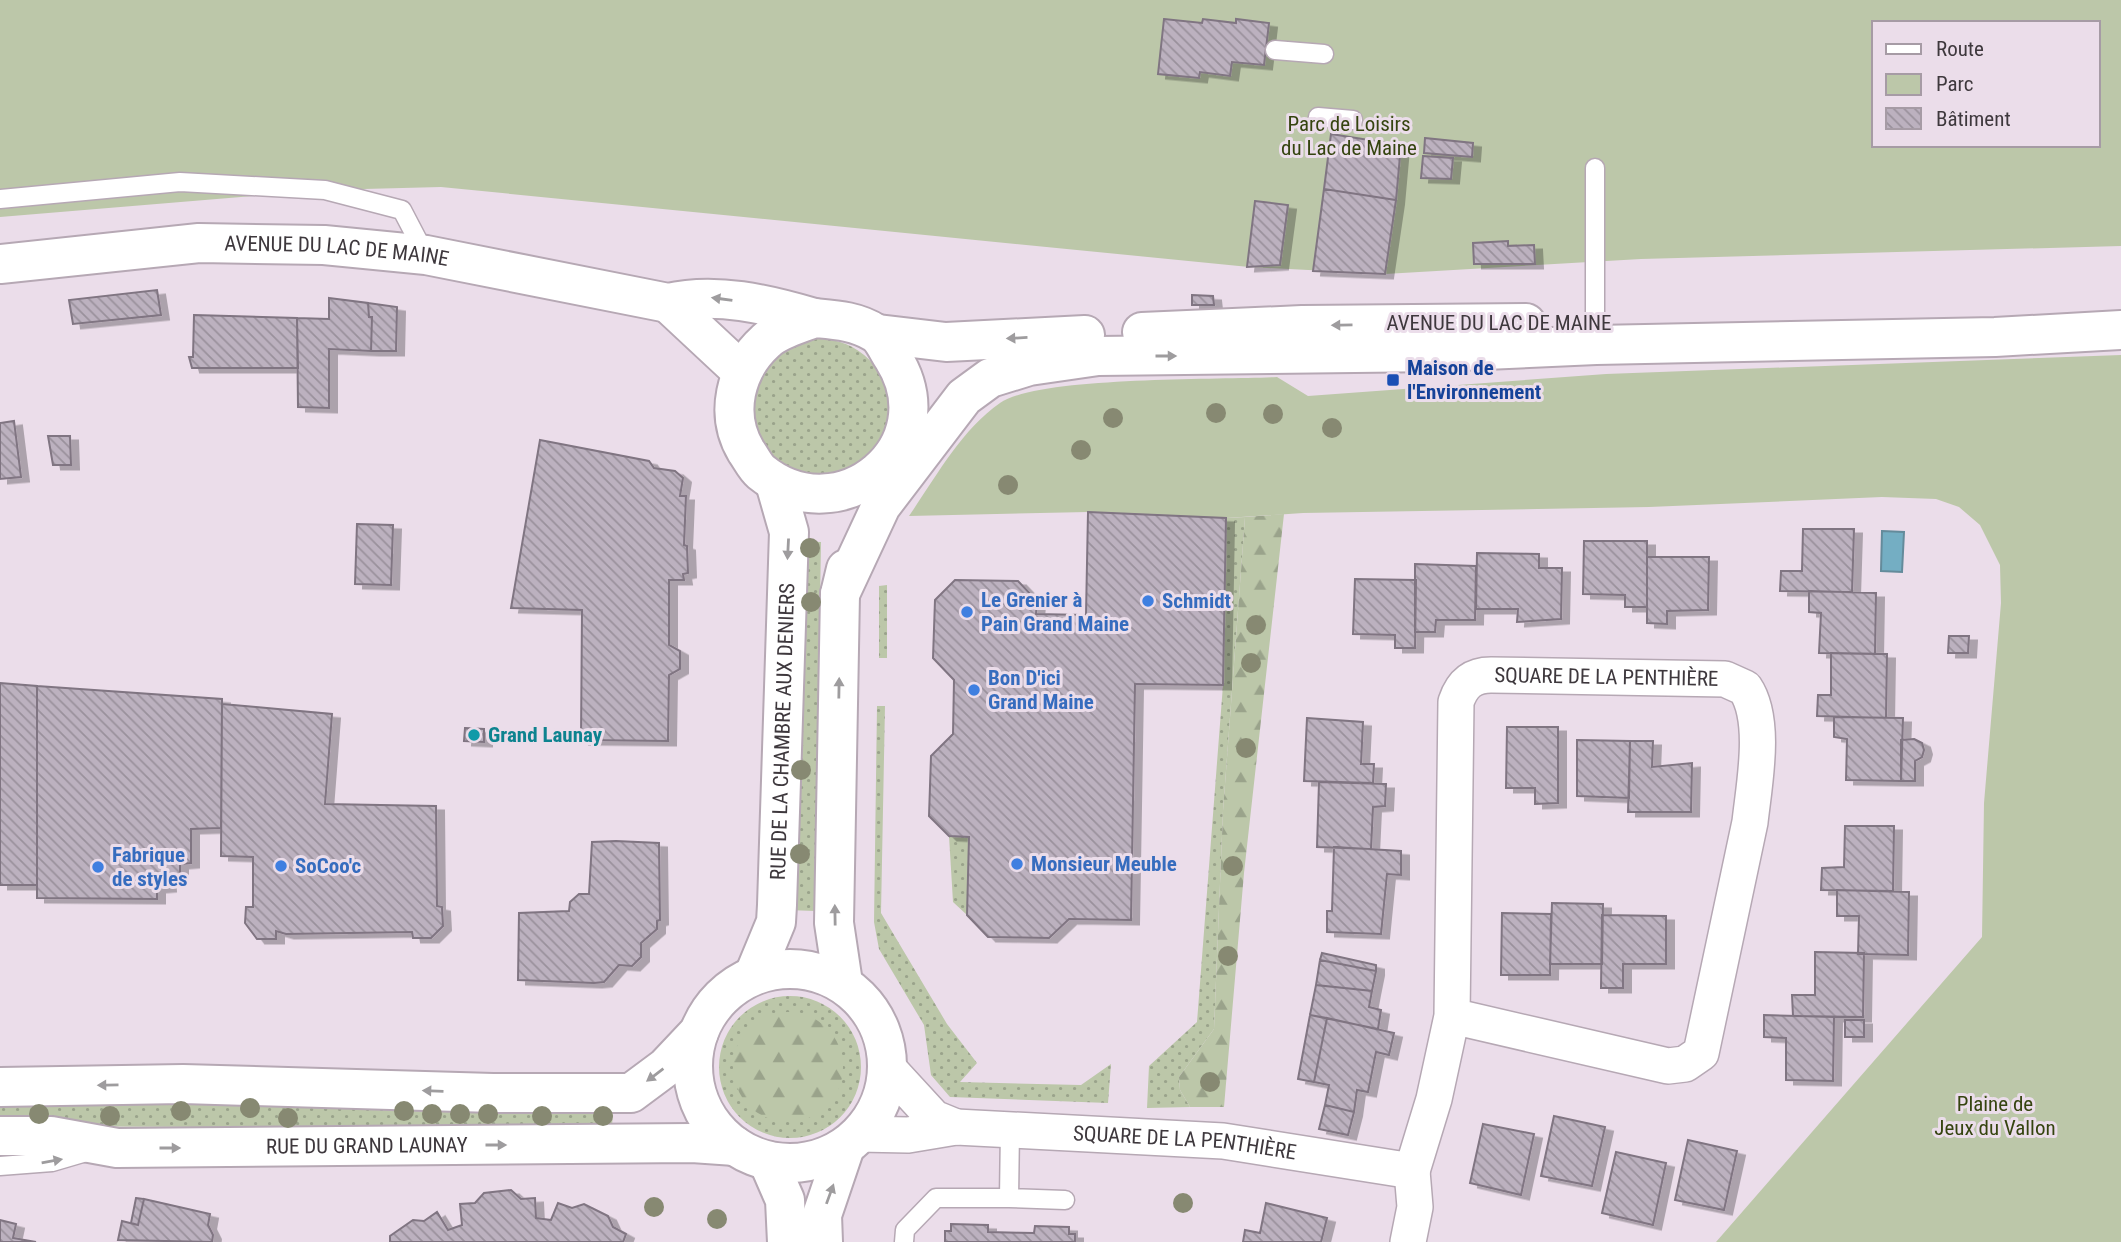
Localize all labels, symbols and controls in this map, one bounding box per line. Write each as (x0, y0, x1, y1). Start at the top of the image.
legend (1872, 21, 2100, 147)
text: Route (1936, 37, 1984, 61)
text: Parc (1936, 72, 1974, 96)
text: Bâtiment (1936, 107, 2011, 131)
park label: Parc de Loisirs du Lac de Maine (1281, 112, 1417, 160)
street label: AVENUE DU LAC DE MAINE (224, 231, 451, 271)
one-way arrow (711, 294, 733, 305)
street label: AVENUE DU LAC DE MAINE (1386, 311, 1612, 335)
one-way arrow (1331, 319, 1353, 330)
one-way arrow (1006, 333, 1028, 344)
one-way arrow (1155, 350, 1177, 362)
place label: Maison de l'Environnement (1407, 356, 1541, 404)
marker: Maison de l'Environnement (1385, 372, 1401, 388)
one-way arrow (782, 538, 793, 560)
street label: RUE DE LA CHAMBRE AUX DENIERS (766, 583, 799, 880)
place label: Le Grenier à Pain Grand Maine (981, 588, 1129, 636)
place label: Schmidt (1162, 589, 1231, 613)
marker: Schmidt (1140, 593, 1156, 609)
marker: Le Grenier à Pain Grand Maine (959, 604, 975, 620)
street label: SQUARE DE LA PENTHIÈRE (1494, 663, 1719, 691)
place label: Bon D'ici Grand Maine (988, 666, 1094, 714)
one-way arrow (833, 677, 844, 699)
marker: Bon D'ici Grand Maine (966, 682, 982, 698)
place label: Grand Launay (488, 723, 603, 747)
marker: Grand Launay (466, 727, 482, 743)
place label: Fabrique de styles (112, 843, 188, 891)
place label: Monsieur Meuble (1031, 852, 1177, 876)
place label: SoCoo'c (295, 854, 362, 878)
marker: Monsieur Meuble (1009, 856, 1025, 872)
marker: SoCoo'c (273, 858, 289, 874)
marker: Fabrique de styles (90, 859, 106, 875)
one-way arrow (829, 904, 841, 926)
one-way arrow (646, 1068, 664, 1082)
one-way arrow (96, 1079, 118, 1091)
one-way arrow (422, 1085, 444, 1097)
park label: Plaine de Jeux du Vallon (1934, 1092, 2056, 1140)
street label: SQUARE DE LA PENTHIÈRE (1072, 1121, 1298, 1164)
street label: RUE DU GRAND LAUNAY (266, 1133, 468, 1159)
one-way arrow (485, 1139, 507, 1151)
one-way arrow (160, 1142, 182, 1154)
one-way arrow (41, 1155, 63, 1166)
one-way arrow (825, 1183, 836, 1204)

